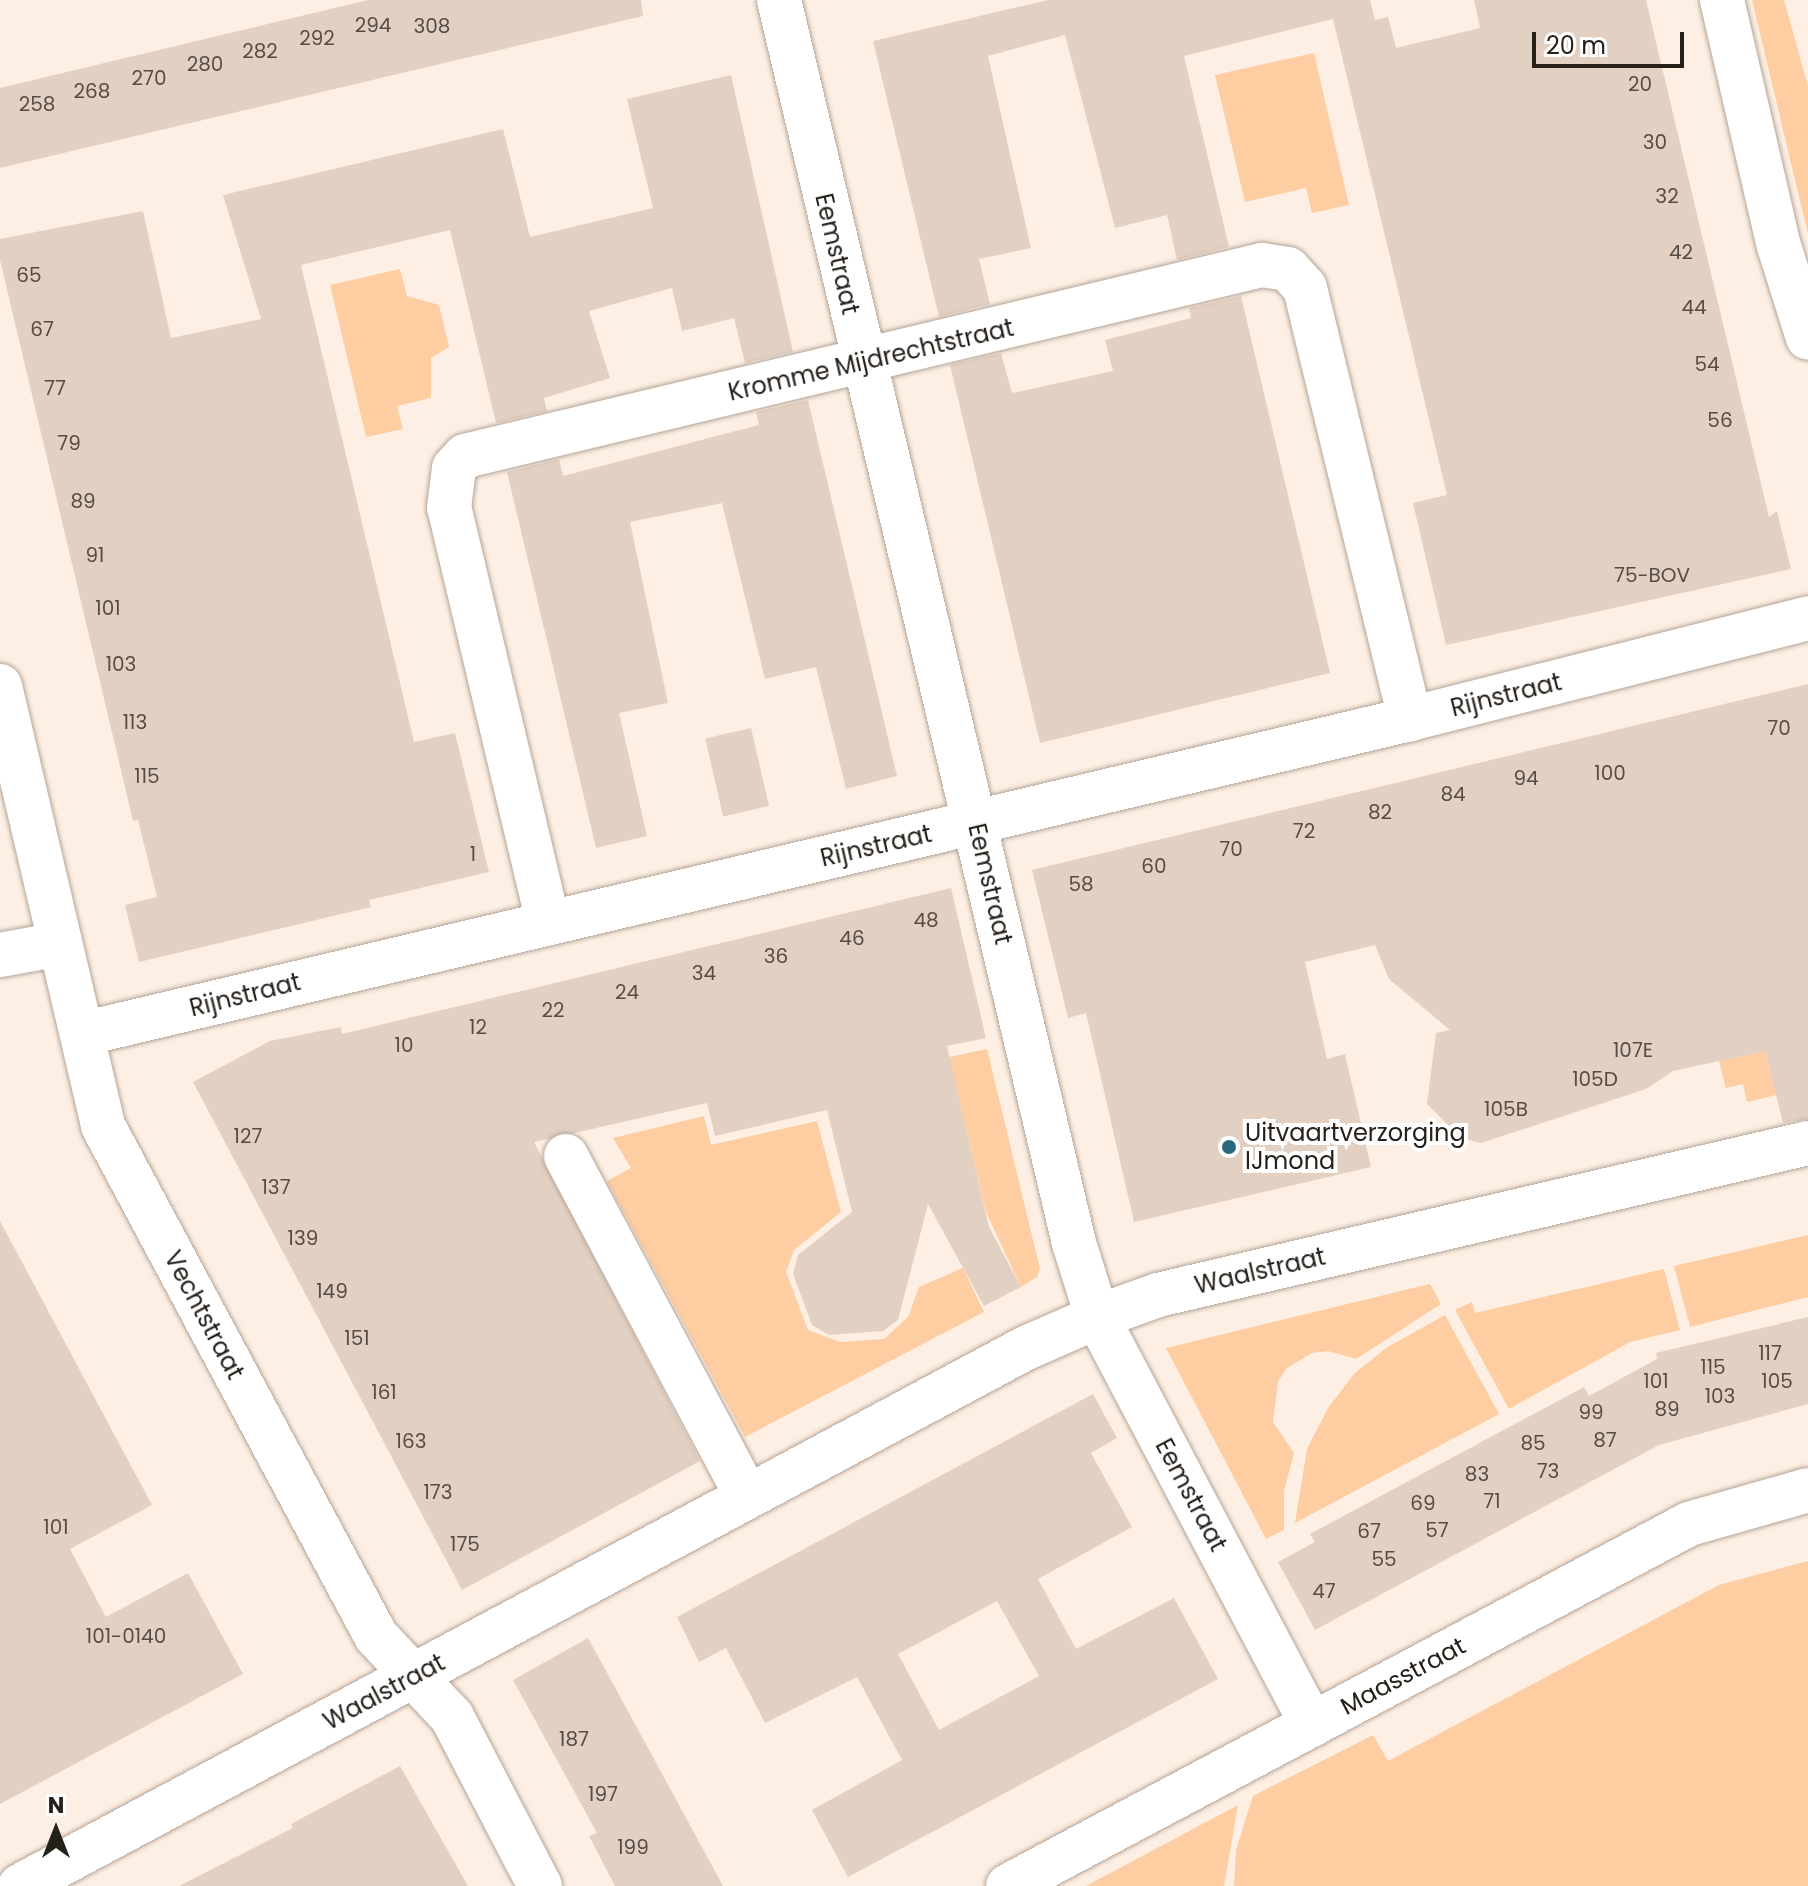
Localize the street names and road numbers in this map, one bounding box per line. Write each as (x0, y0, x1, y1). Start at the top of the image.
street label: Eemstraat (809, 191, 865, 317)
street label: Kromme Mijdrechtstraat (725, 313, 1017, 407)
street label: Rijnstraat (1448, 667, 1564, 723)
street label: Rijnstraat (818, 819, 934, 873)
street label: Eemstraat (962, 821, 1018, 947)
street label: Rijnstraat (187, 967, 303, 1023)
street label: Waalstraat (1192, 1242, 1328, 1300)
street label: Vechtstraat (158, 1246, 250, 1384)
street label: Eemstraat (1149, 1434, 1233, 1556)
street label: Maasstraat (1336, 1631, 1470, 1721)
street label: Waalstraat (318, 1648, 450, 1736)

